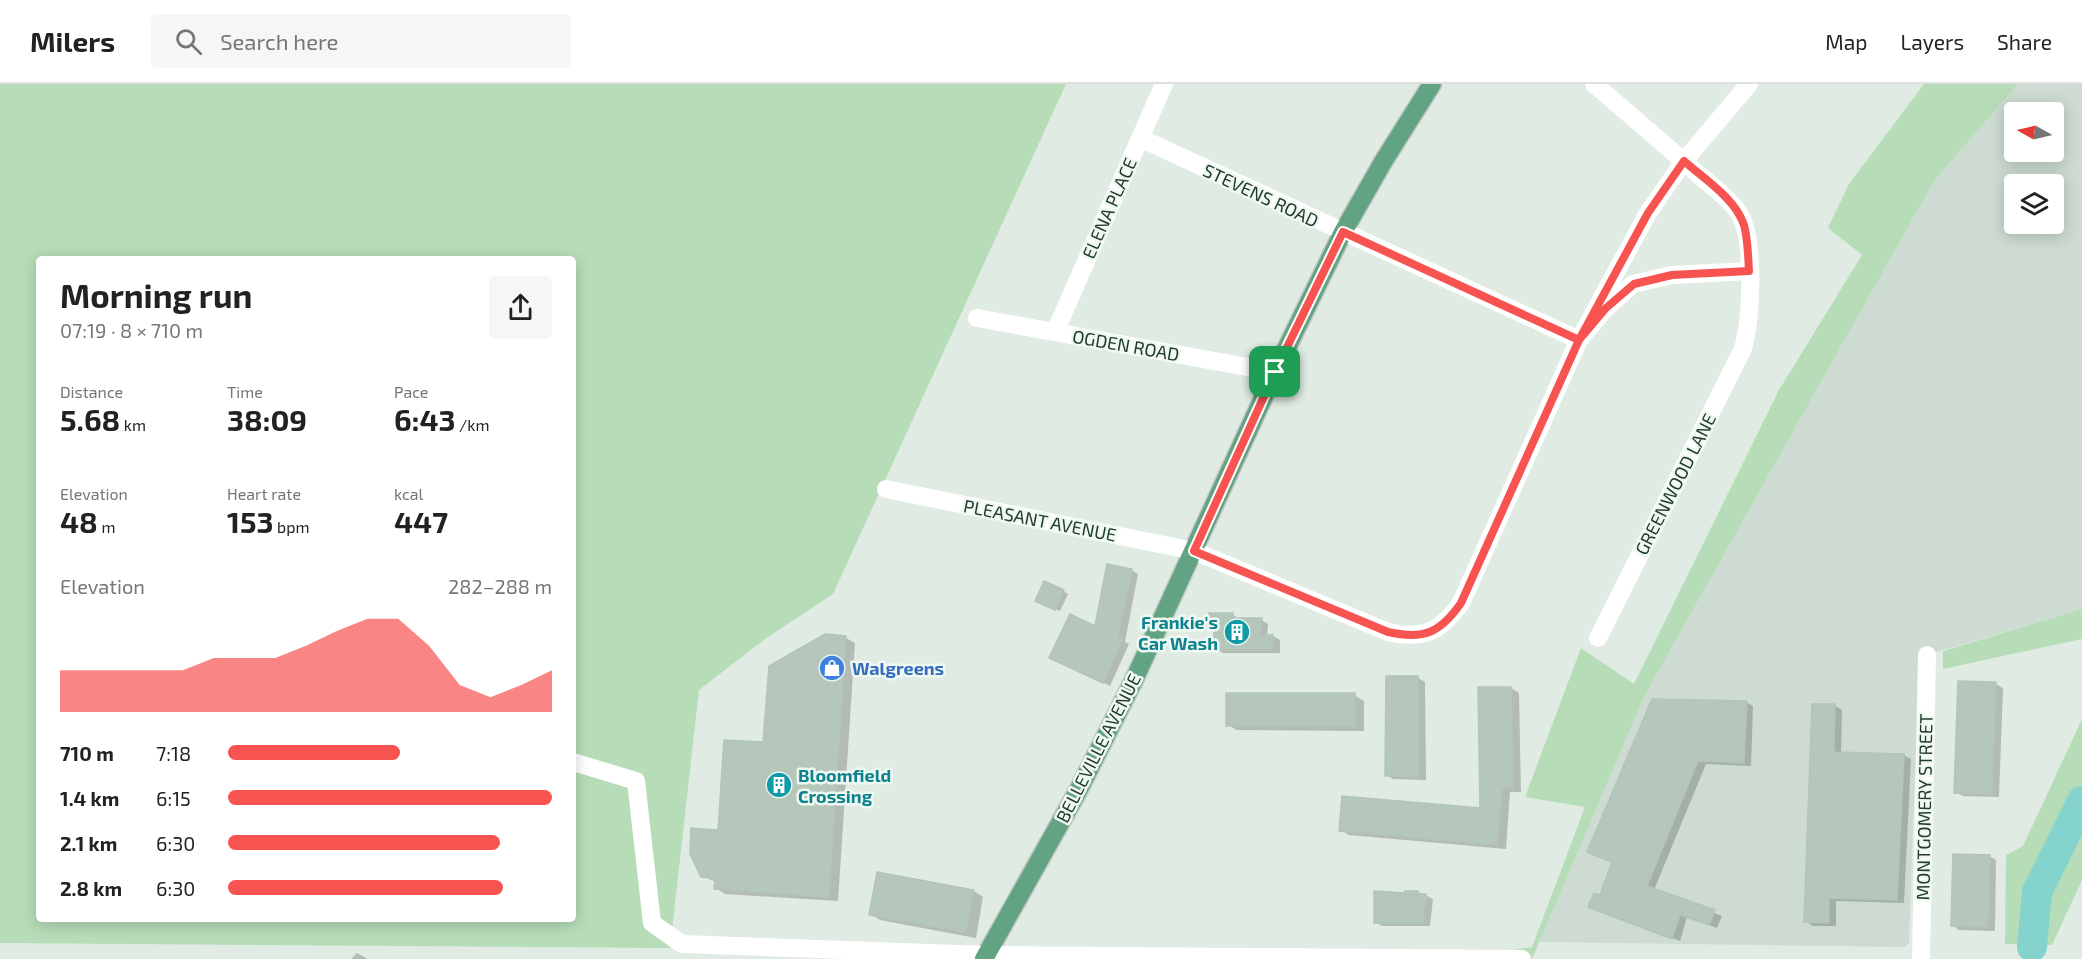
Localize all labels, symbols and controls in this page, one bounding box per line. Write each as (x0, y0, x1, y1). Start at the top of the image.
search box (151, 14, 571, 68)
text: Milers (30, 24, 115, 58)
icon: search (172, 25, 205, 58)
text: Search here (220, 28, 338, 54)
text: Map (1825, 29, 1867, 54)
text: Layers (1900, 29, 1964, 54)
text: Share (1997, 29, 2052, 54)
north arrow (2004, 102, 2064, 162)
map controls (2004, 102, 2064, 234)
street label: ELENA PLACE (1077, 154, 1141, 262)
street label: STEVENS ROAD (1200, 159, 1322, 231)
button: layers (2004, 174, 2064, 234)
text: Morning run (60, 275, 252, 315)
button: share (489, 276, 552, 339)
text: 07:19 · 8 × 710 m (60, 318, 203, 342)
street label: OGDEN ROAD (1071, 325, 1181, 365)
pin (1249, 346, 1300, 397)
icon: arrive (1258, 355, 1291, 388)
text: Distance (60, 382, 123, 401)
text: Time (227, 382, 263, 401)
text: Pace (394, 382, 428, 401)
text: 5.68 (60, 401, 120, 437)
text: 38:09 (227, 401, 307, 437)
text: 6:43 (394, 401, 456, 437)
street label: GREENWOOD LANE (1630, 410, 1720, 558)
text: km (120, 415, 146, 434)
text: /km (456, 415, 490, 434)
text: Elevation (60, 484, 128, 503)
text: Heart rate (227, 484, 301, 503)
text: kcal (394, 484, 423, 503)
street label: PLEASANT AVENUE (962, 494, 1118, 546)
text: 48 (60, 503, 98, 539)
text: 153 (227, 503, 274, 539)
text: 447 (394, 503, 448, 539)
text: m (98, 517, 115, 536)
text: bpm (274, 517, 310, 536)
text: Elevation (60, 574, 145, 598)
text: 282–288 m (448, 574, 552, 598)
place label: Frankie's Car Wash (1138, 611, 1218, 654)
building icon: Frankie's Car Wash (1222, 617, 1252, 647)
shop icon: Walgreens (817, 653, 847, 683)
place label: Walgreens (852, 657, 944, 679)
street label: BELLEVILLE AVENUE (1051, 670, 1145, 826)
street label: MONTGOMERY STREET (1911, 713, 1937, 901)
text: 710 m (60, 741, 114, 765)
text: 7:18 (156, 741, 191, 765)
place label: Bloomfield Crossing (798, 764, 891, 807)
building icon: Bloomfield Crossing (764, 770, 794, 800)
text: 1.4 km (60, 786, 119, 810)
text: 6:15 (156, 786, 191, 810)
text: 2.1 km (60, 831, 117, 855)
text: 6:30 (156, 831, 195, 855)
text: 2.8 km (60, 876, 122, 900)
text: 6:30 (156, 876, 195, 900)

